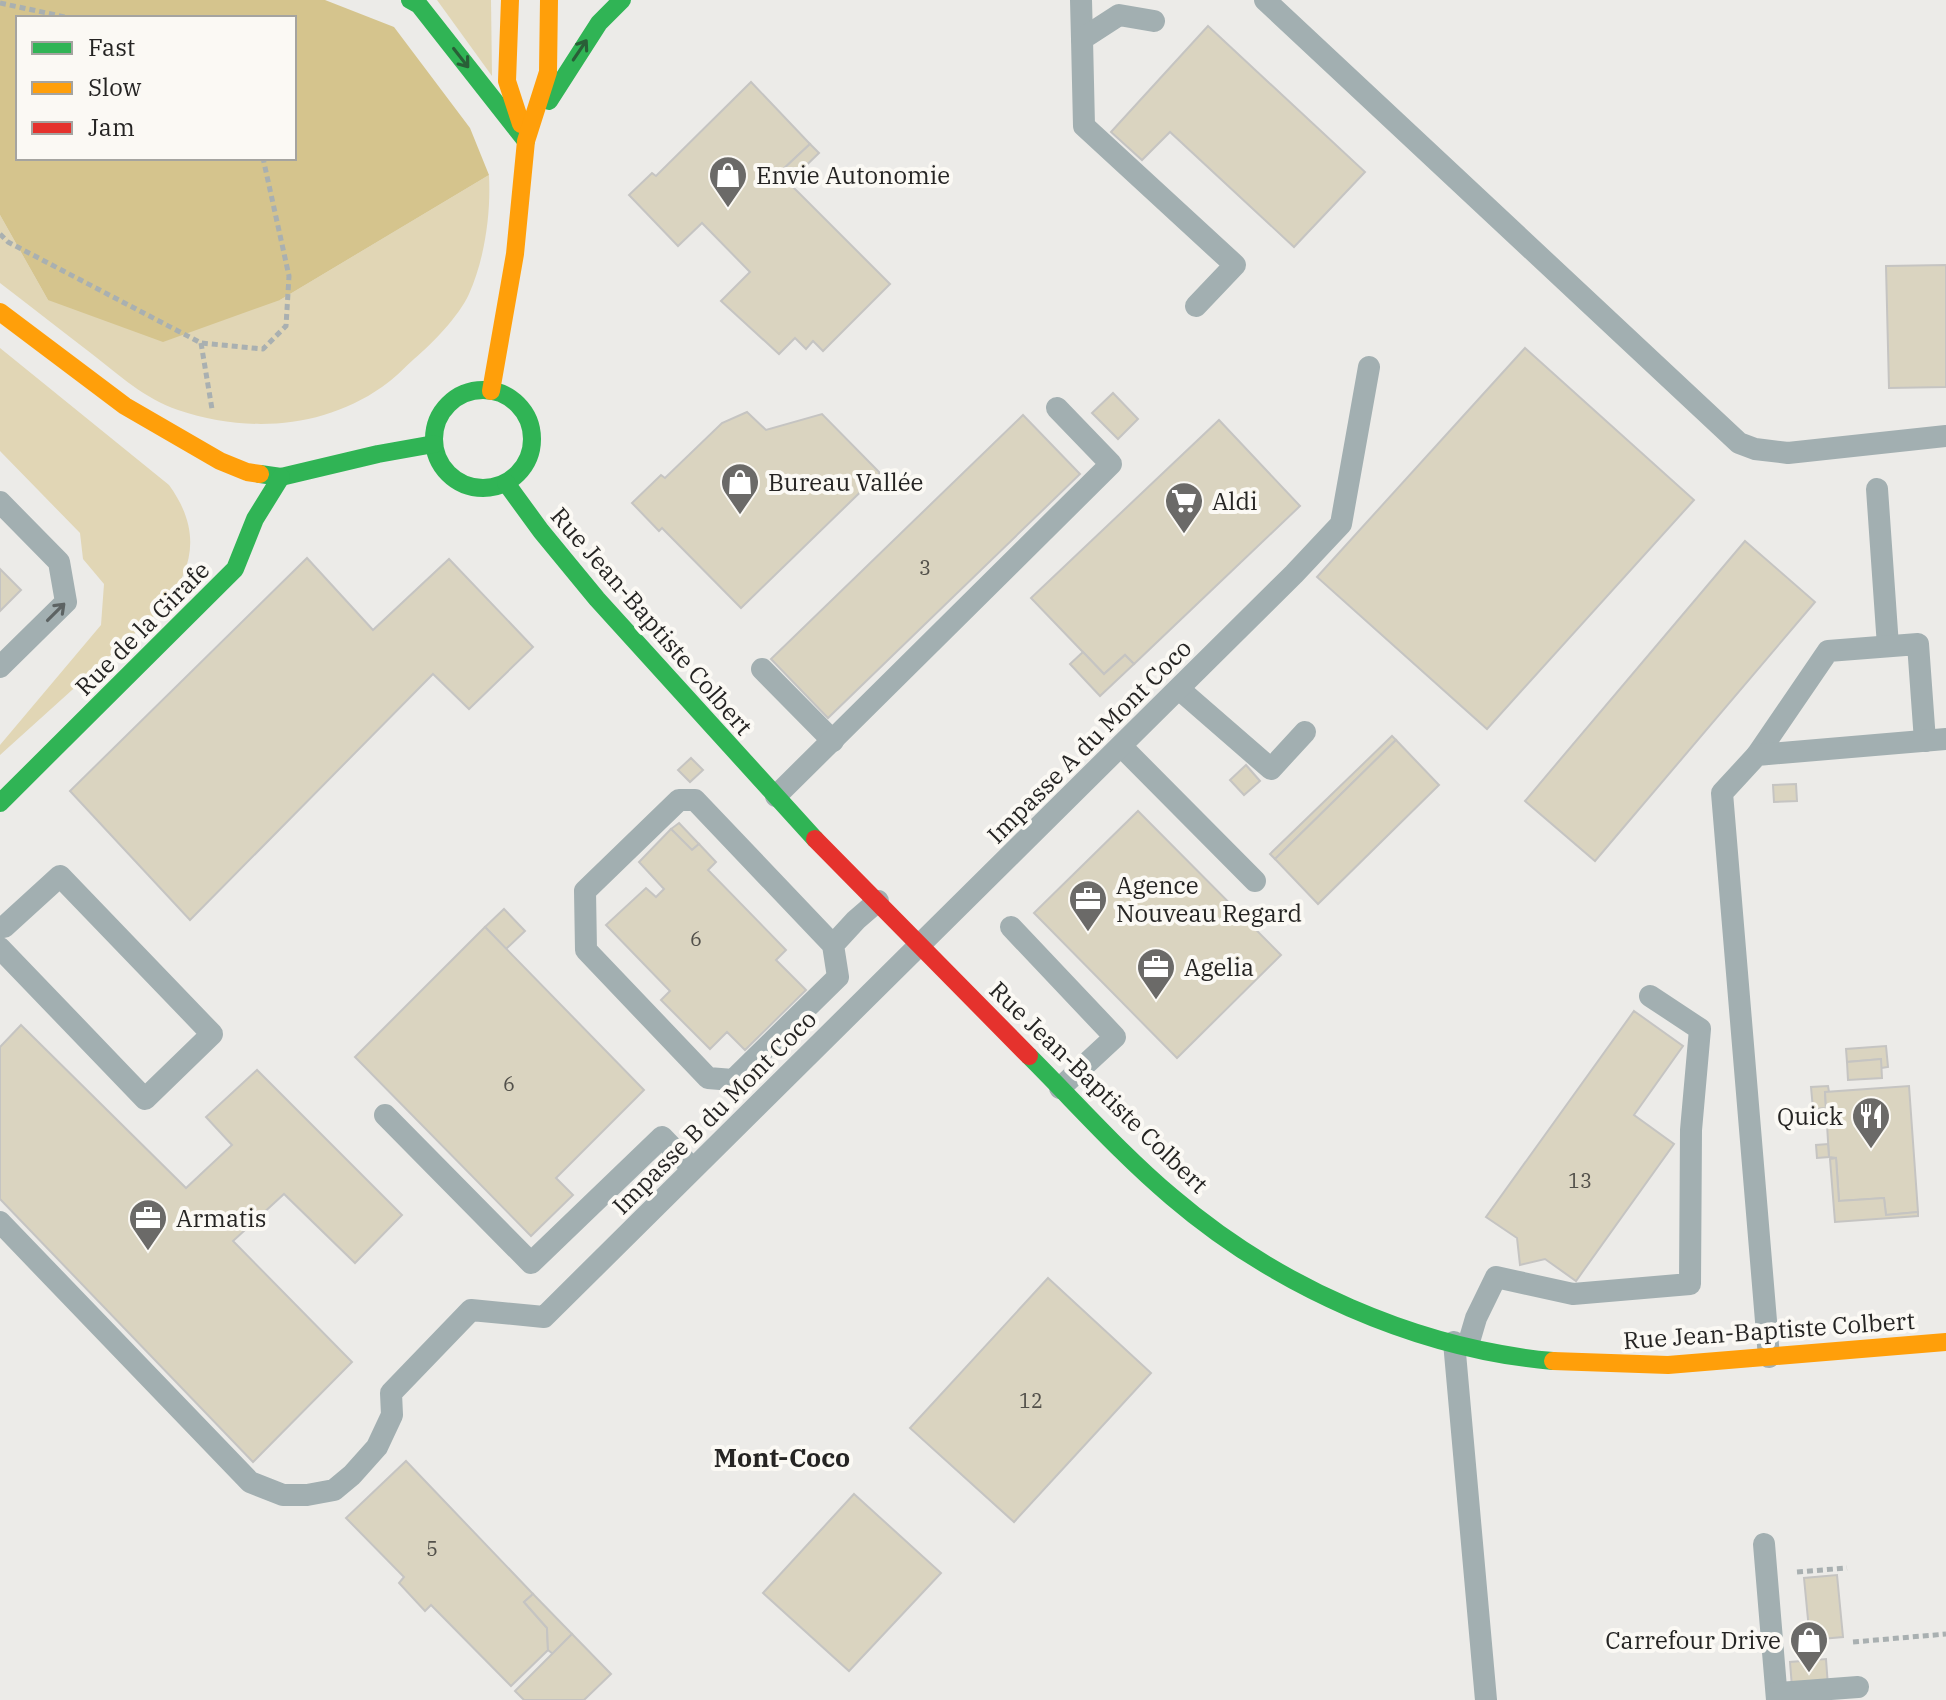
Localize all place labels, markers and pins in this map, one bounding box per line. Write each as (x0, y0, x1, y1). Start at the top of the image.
shop icon: Envie Autonomie (707, 154, 749, 209)
place label: Envie Autonomie (756, 159, 950, 191)
shop icon: Bureau Vallée (719, 461, 761, 516)
place label: Bureau Vallée (768, 466, 923, 498)
supermarket icon: Aldi (1163, 480, 1205, 535)
place label: Aldi (1212, 485, 1258, 517)
place label: Agence Nouveau Regard (1116, 869, 1302, 929)
office icon: Agence Nouveau Regard (1067, 878, 1109, 933)
office icon: Agelia (1135, 946, 1177, 1001)
place label: Agelia (1184, 951, 1254, 983)
restaurant icon: Quick (1850, 1095, 1892, 1150)
place label: Quick (1777, 1100, 1843, 1132)
office icon: Armatis (127, 1197, 169, 1252)
place label: Armatis (176, 1202, 267, 1234)
shop icon: Carrefour Drive (1788, 1619, 1830, 1674)
place label: Carrefour Drive (1605, 1624, 1781, 1656)

